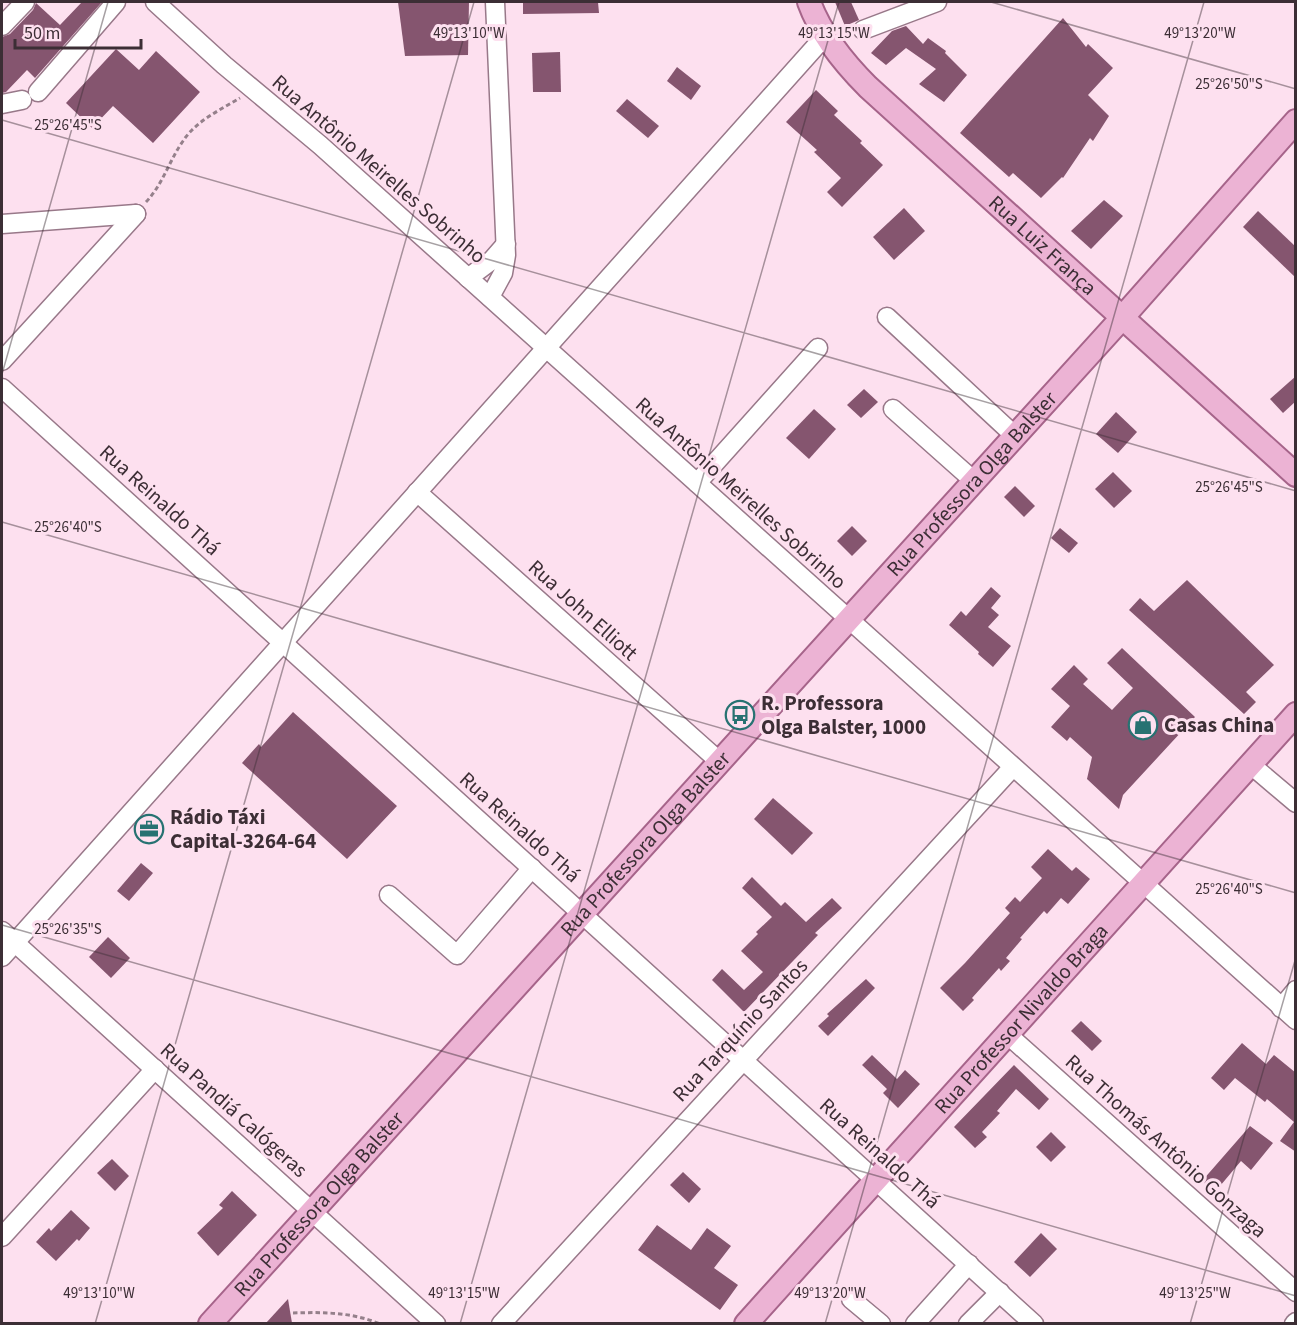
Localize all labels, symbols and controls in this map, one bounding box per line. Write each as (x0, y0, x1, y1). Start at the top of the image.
scale bar (15, 12, 141, 50)
text: 50 m (24, 21, 60, 46)
text: 49°13'10"W (433, 23, 505, 44)
text: 49°13'15"W (798, 23, 870, 44)
text: 49°13'20"W (1164, 23, 1236, 44)
street label: Rua Antônio Meirelles Sobrinho (265, 68, 493, 270)
text: 25°26'50"S (1195, 74, 1263, 95)
text: 25°26'45"S (34, 115, 102, 136)
street label: Rua Luiz França (982, 188, 1103, 302)
street label: Rua Professora Olga Balster (880, 384, 1064, 583)
street label: Rua Antônio Meirelles Sobrinho (629, 390, 853, 596)
street label: Rua Reinaldo Thá (93, 438, 227, 562)
text: 25°26'45"S (1195, 477, 1263, 498)
text: 25°26'40"S (34, 517, 102, 538)
street label: Rua John Elliott (522, 553, 644, 667)
place label: R. Professora Olga Balster, 1000 (761, 688, 926, 742)
bus stop icon: R. Professora Olga Balster, 1000 (724, 699, 756, 731)
shop icon: Casas China (1127, 709, 1159, 741)
place label: Casas China (1164, 710, 1274, 740)
street label: Rua Professora Olga Balster (553, 744, 738, 943)
street label: Rua Reinaldo Thá (453, 765, 587, 889)
place label: Rádio Táxi Capital-3264-64 (170, 802, 316, 856)
office icon: Rádio Táxi Capital-3264-64 (133, 813, 165, 845)
text: 25°26'40"S (1195, 879, 1263, 900)
street label: Rua Professor Nivaldo Braga (927, 917, 1115, 1121)
text: 25°26'35"S (34, 919, 102, 940)
street label: Rua Tarquínio Santos (666, 952, 815, 1108)
street label: Rua Pandiá Calógeras (154, 1036, 314, 1185)
street label: Rua Thomás Antônio Gonzaga (1059, 1047, 1273, 1245)
street label: Rua Reinaldo Thá (813, 1091, 947, 1215)
street label: Rua Professora Olga Balster (227, 1104, 411, 1303)
text: 49°13'10"W (63, 1283, 135, 1304)
text: 49°13'15"W (428, 1283, 500, 1304)
text: 49°13'20"W (794, 1283, 866, 1304)
text: 49°13'25"W (1159, 1283, 1231, 1304)

